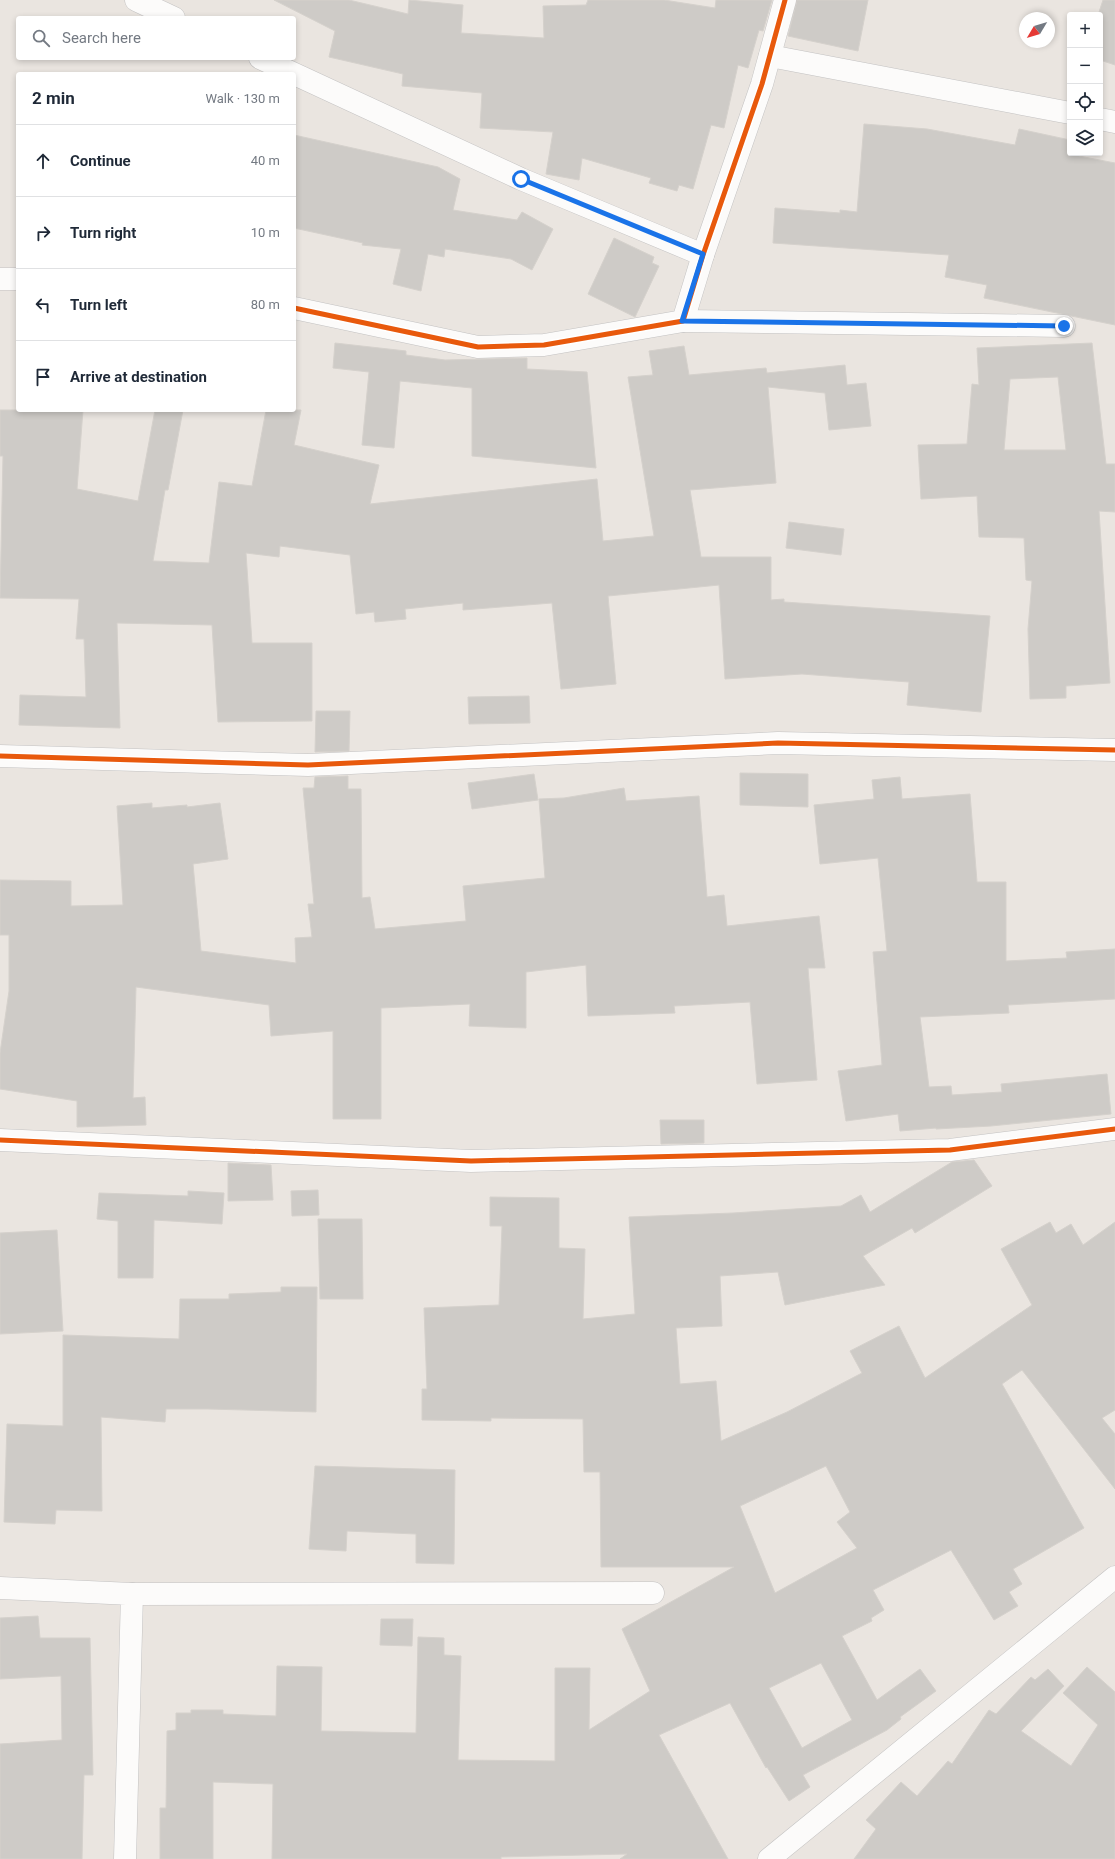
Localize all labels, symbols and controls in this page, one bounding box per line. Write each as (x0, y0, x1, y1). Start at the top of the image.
north arrow (1019, 12, 1055, 48)
map controls (1067, 12, 1103, 156)
button: + (1067, 12, 1103, 48)
search box (16, 16, 296, 60)
icon: search (30, 27, 52, 49)
text: Search here (62, 29, 141, 47)
button: − (1067, 48, 1103, 84)
button: locate (1067, 84, 1103, 120)
text: 2 min (32, 88, 75, 108)
text: Walk · 130 m (205, 91, 280, 106)
button: layers (1067, 120, 1103, 156)
icon: ahead (32, 150, 54, 172)
text: Continue (70, 152, 131, 170)
text: 40 m (251, 153, 280, 168)
route start (512, 170, 530, 188)
icon: right (32, 222, 54, 244)
text: Turn right (70, 224, 136, 242)
text: 10 m (251, 225, 280, 240)
icon: left (32, 294, 54, 316)
text: Turn left (70, 296, 127, 314)
text: 80 m (251, 297, 280, 312)
route end (1055, 317, 1073, 335)
icon: arrive (32, 366, 54, 388)
text: Arrive at destination (70, 368, 207, 386)

